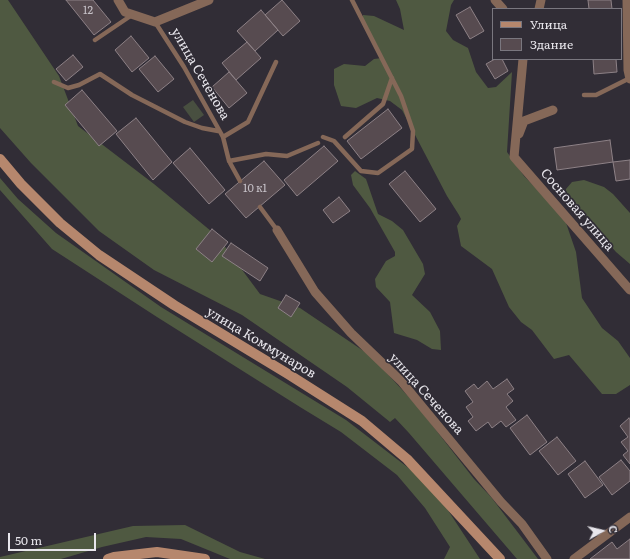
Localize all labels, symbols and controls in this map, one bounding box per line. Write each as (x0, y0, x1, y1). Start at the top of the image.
house number: 12 (83, 4, 93, 18)
legend (492, 8, 622, 60)
text: Улица (530, 15, 567, 33)
street label: улица Сеченова (167, 25, 233, 123)
text: Здание (530, 35, 573, 53)
street label: Сосновая улица (537, 166, 617, 254)
house number: 10 к1 (243, 182, 267, 196)
street label: улица Коммунаров (203, 304, 319, 382)
street label: улица Сеченова (385, 350, 467, 438)
north arrow (582, 511, 622, 551)
text: С (605, 524, 622, 534)
scale bar (10, 525, 98, 551)
text: 50 m (15, 531, 42, 549)

